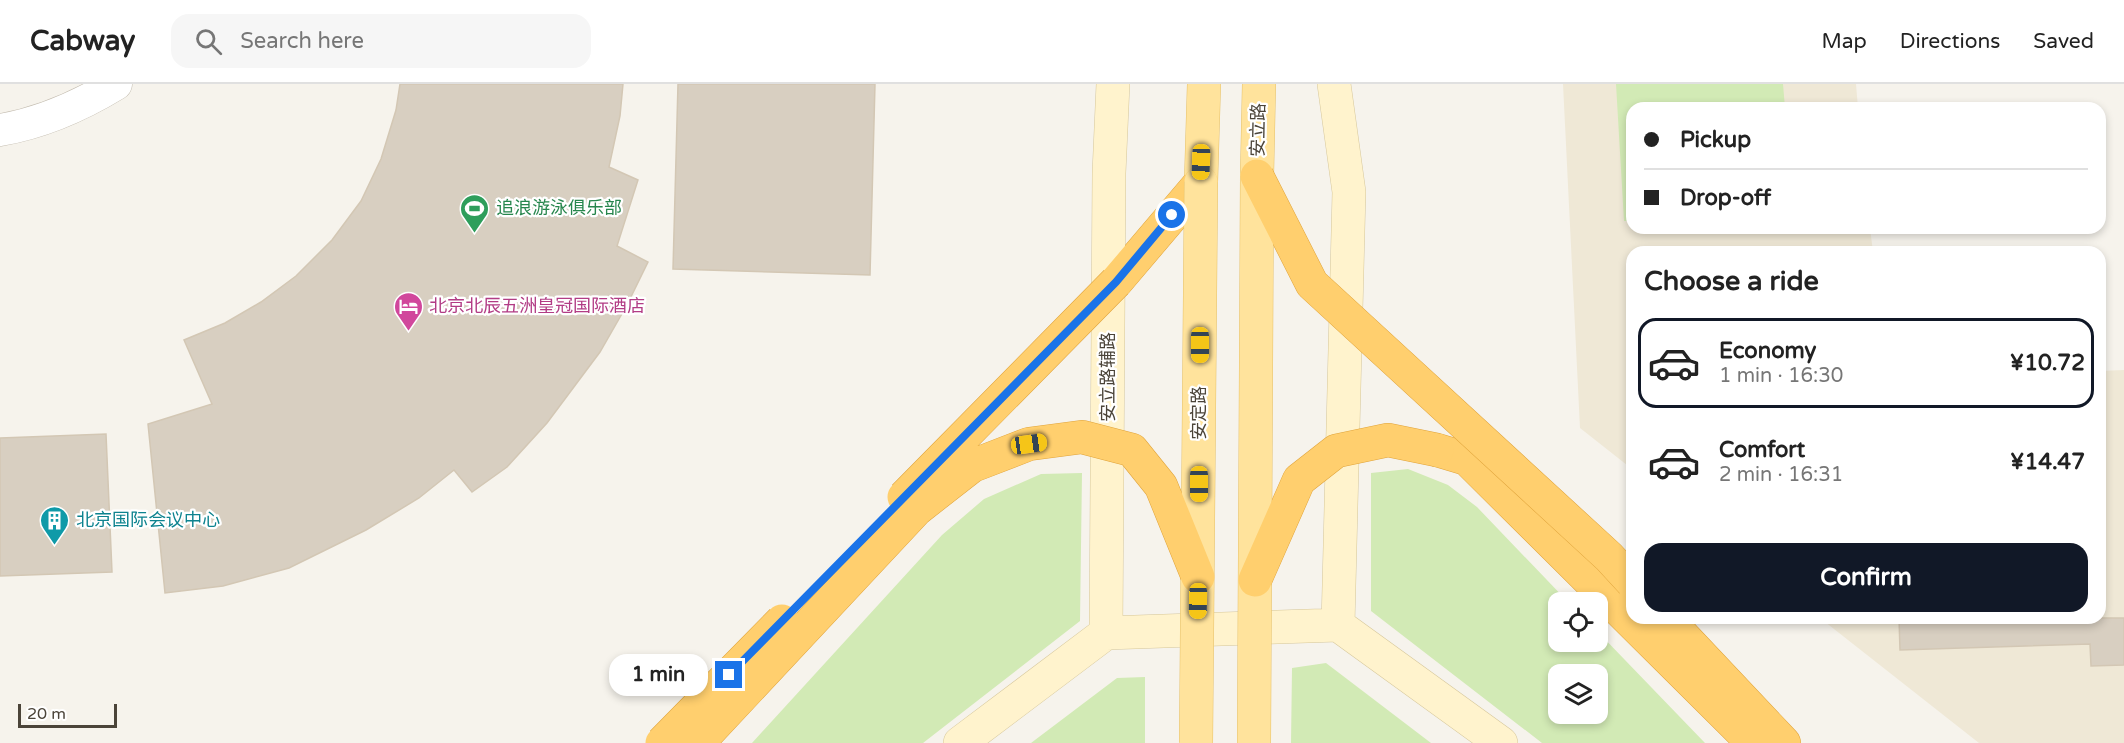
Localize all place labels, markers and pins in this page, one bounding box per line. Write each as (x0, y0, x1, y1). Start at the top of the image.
sports icon: 追浪游泳俱乐部 (459, 192, 491, 234)
place label: 追浪游泳俱乐部 (496, 197, 622, 219)
hotel icon: 北京北辰五洲皇冠国际酒店 (392, 290, 424, 332)
place label: 北京北辰五洲皇冠国际酒店 (429, 295, 645, 317)
building icon: 北京国际会议中心 (39, 504, 71, 546)
place label: 北京国际会议中心 (76, 509, 220, 531)

